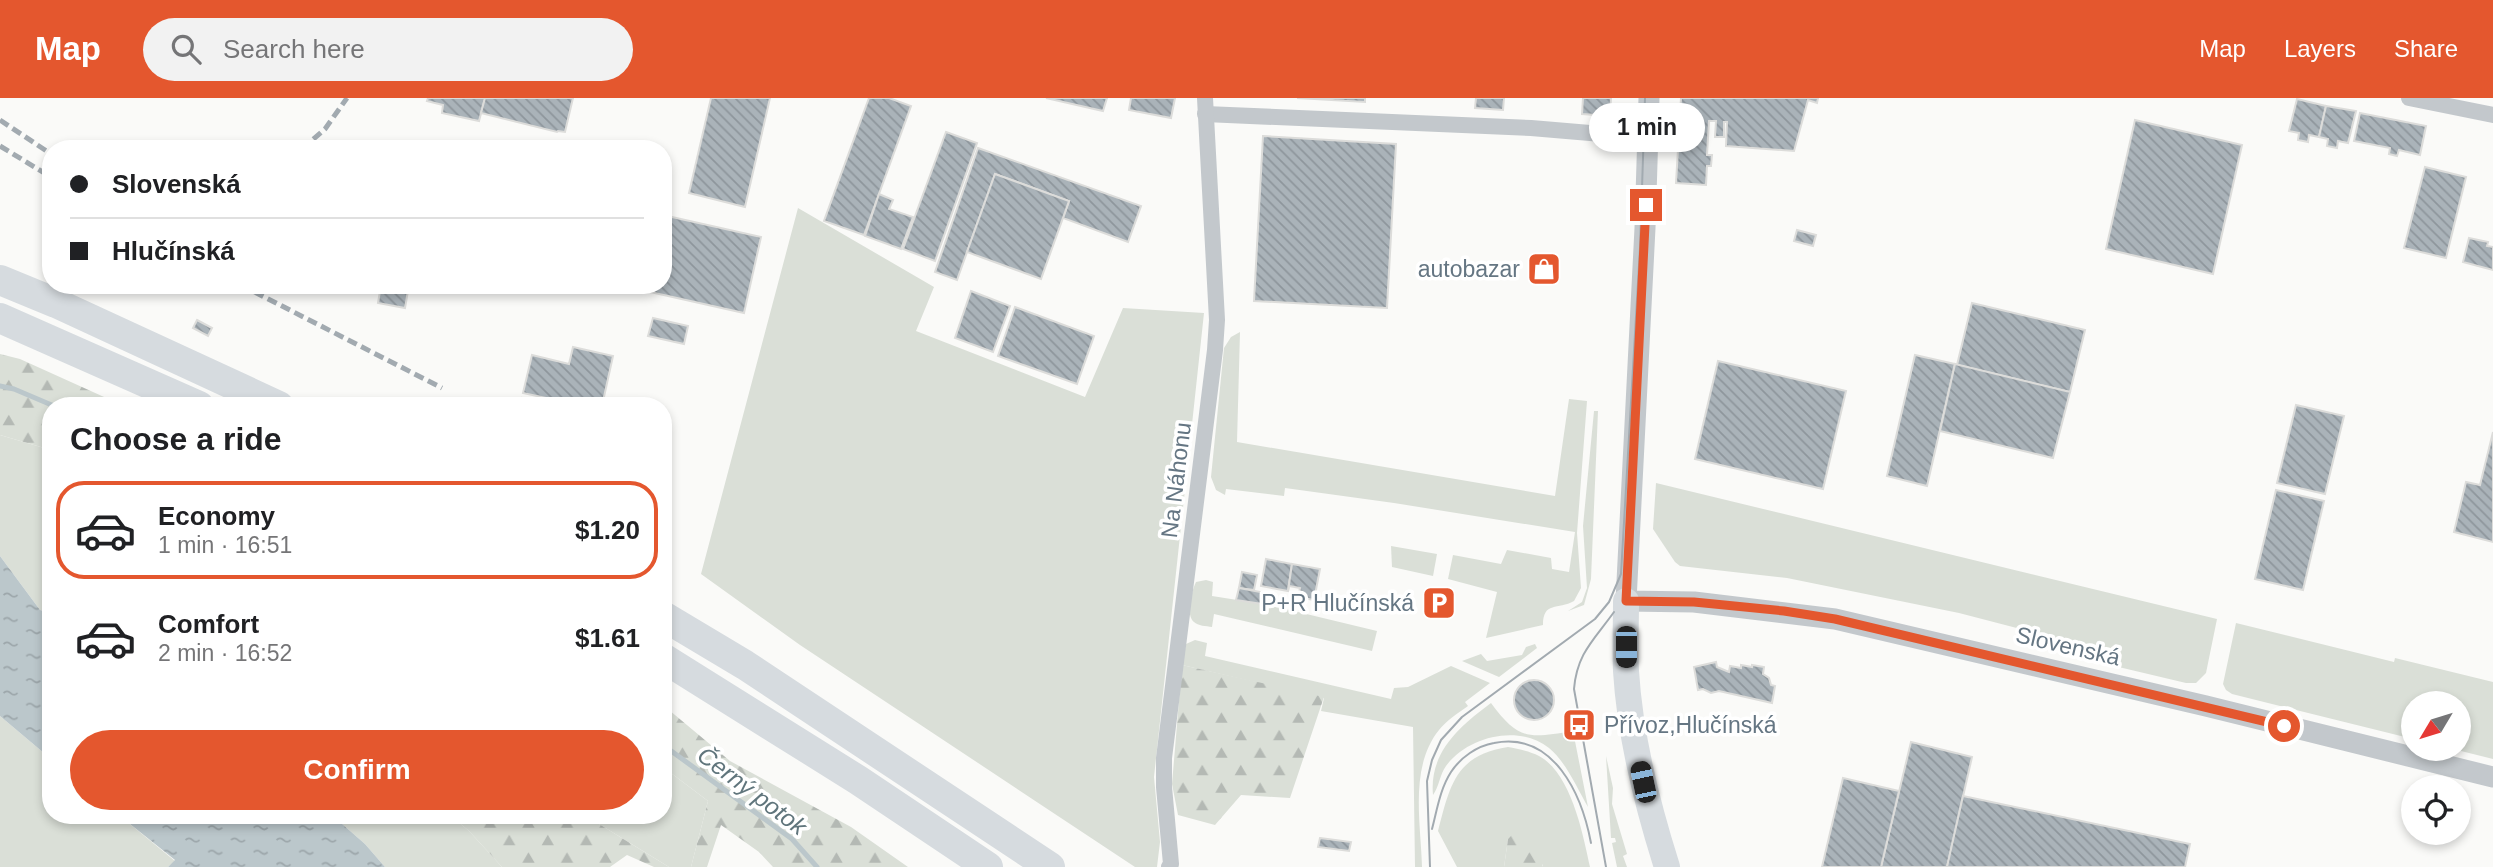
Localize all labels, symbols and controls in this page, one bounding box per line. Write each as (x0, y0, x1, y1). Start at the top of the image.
search box (143, 18, 633, 81)
text: Map (35, 30, 101, 67)
icon: search (167, 30, 205, 68)
text: Search here (223, 34, 365, 64)
text: Map (2199, 35, 2246, 62)
text: Layers (2284, 35, 2356, 62)
text: Share (2394, 35, 2458, 62)
callout: 1 min (1588, 104, 1704, 153)
text: 1 min (1617, 114, 1677, 140)
text: Slovenská (112, 169, 241, 199)
route end (1630, 189, 1662, 221)
text: Hlučínská (112, 236, 235, 266)
shop icon: autobazar (1525, 250, 1563, 288)
place label: autobazar (1418, 256, 1520, 282)
text: Choose a ride (70, 421, 282, 457)
street label: Na Náhonu (1156, 421, 1196, 539)
icon: car (74, 499, 137, 562)
text: Economy (158, 501, 275, 531)
text: $1.20 (575, 515, 640, 545)
text: 1 min · 16:51 (158, 532, 292, 558)
parking icon: P+R Hlučínská (1420, 584, 1458, 622)
place label: P+R Hlučínská (1261, 590, 1414, 616)
icon: car (74, 607, 137, 670)
text: Comfort (158, 609, 259, 639)
street label: Slovenská (2013, 621, 2123, 671)
text: $1.61 (575, 623, 640, 653)
car (1616, 626, 1637, 668)
text: 2 min · 16:52 (158, 640, 292, 666)
north arrow (2401, 691, 2471, 761)
map controls (2401, 691, 2471, 845)
bus stop icon: Přívoz,Hlučínská (1560, 706, 1598, 744)
route start (2268, 710, 2300, 742)
place label: Přívoz,Hlučínská (1604, 712, 1777, 738)
button: Confirm (70, 730, 644, 810)
water label: Černý potok (693, 741, 814, 842)
car (1629, 759, 1658, 805)
button: locate (2401, 775, 2471, 845)

